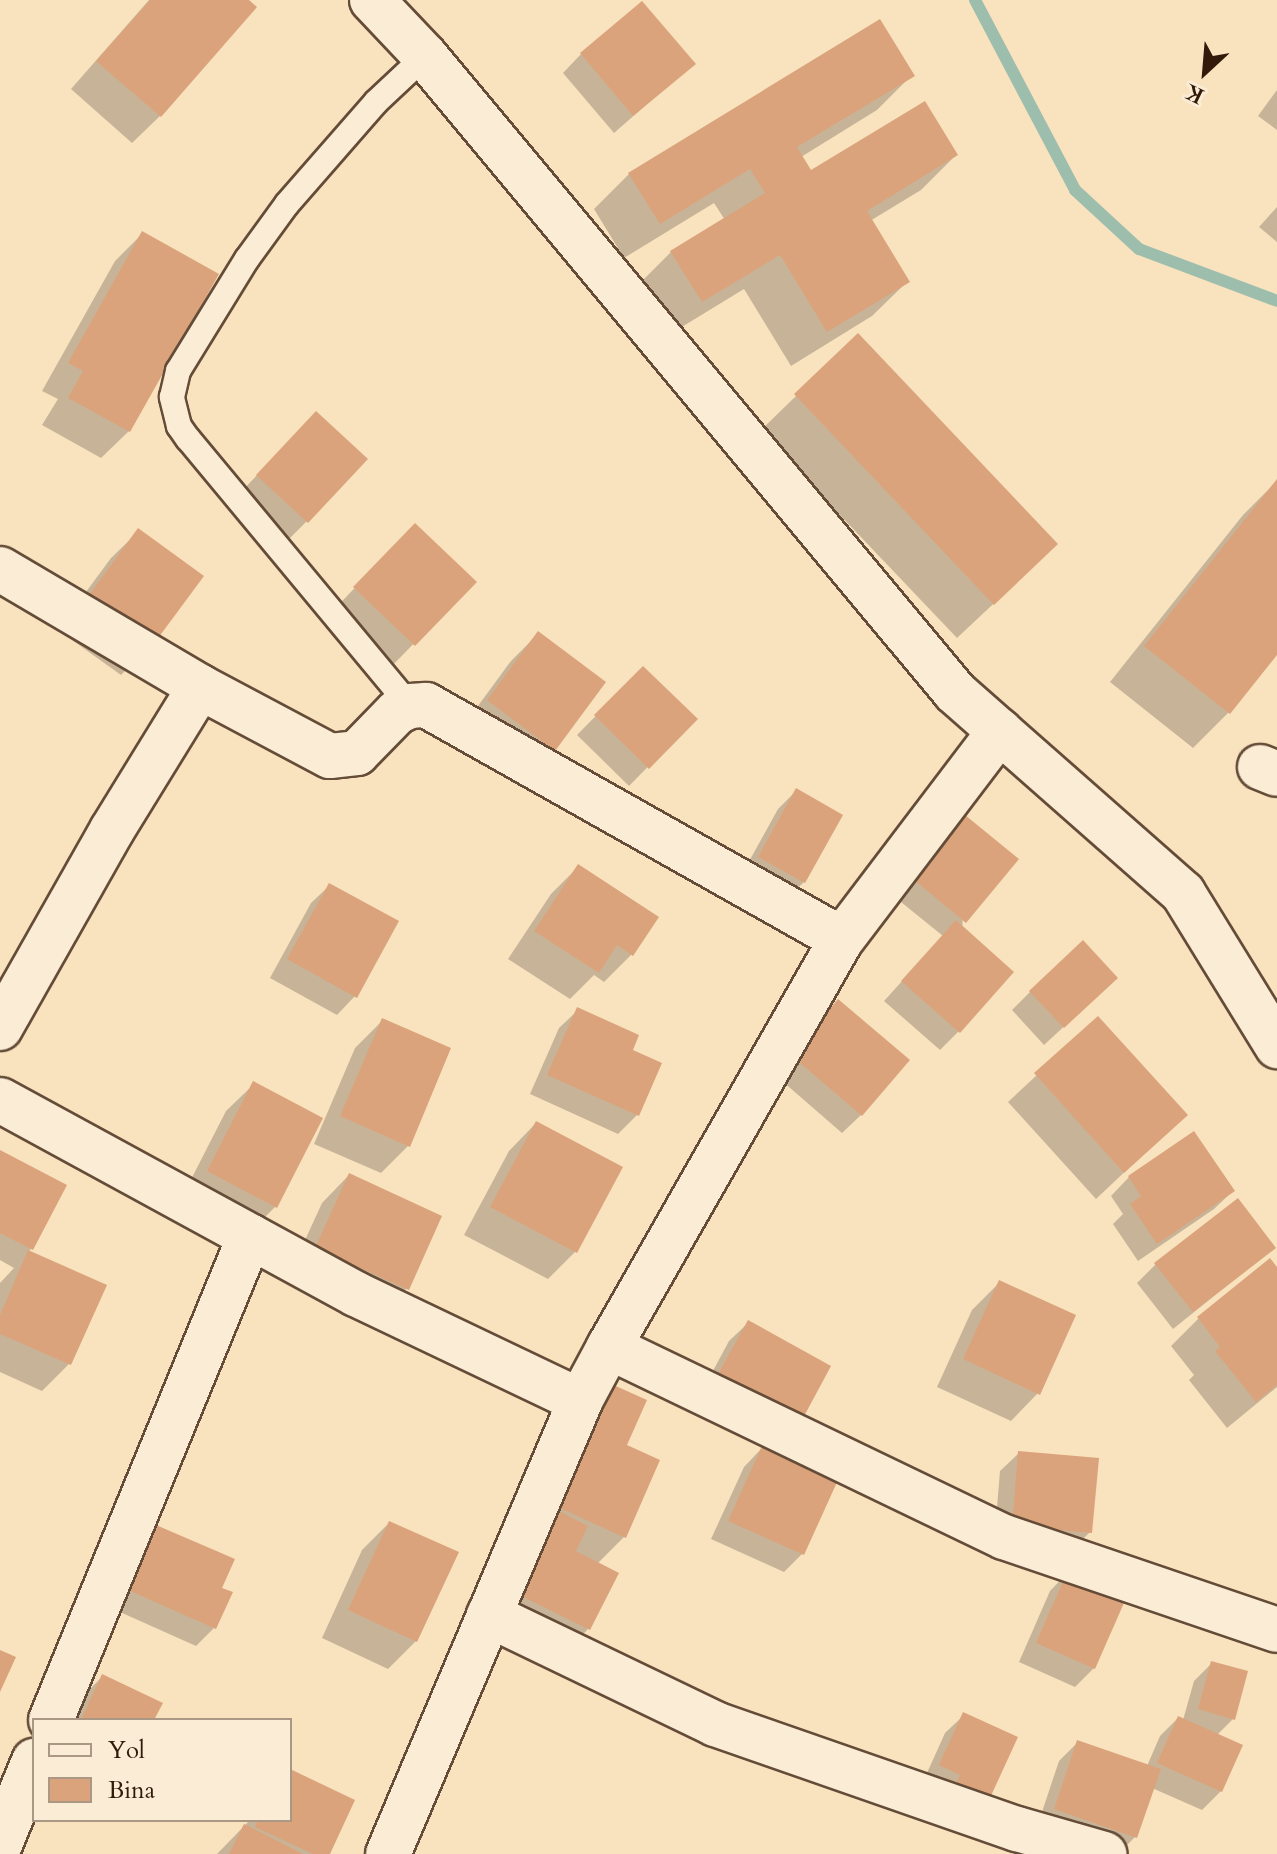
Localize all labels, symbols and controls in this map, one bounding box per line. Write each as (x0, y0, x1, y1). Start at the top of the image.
north arrow (1165, 32, 1245, 112)
text: K (1180, 76, 1209, 111)
legend (32, 1718, 292, 1822)
text: Yol (108, 1734, 145, 1767)
text: Bina (108, 1774, 155, 1807)

